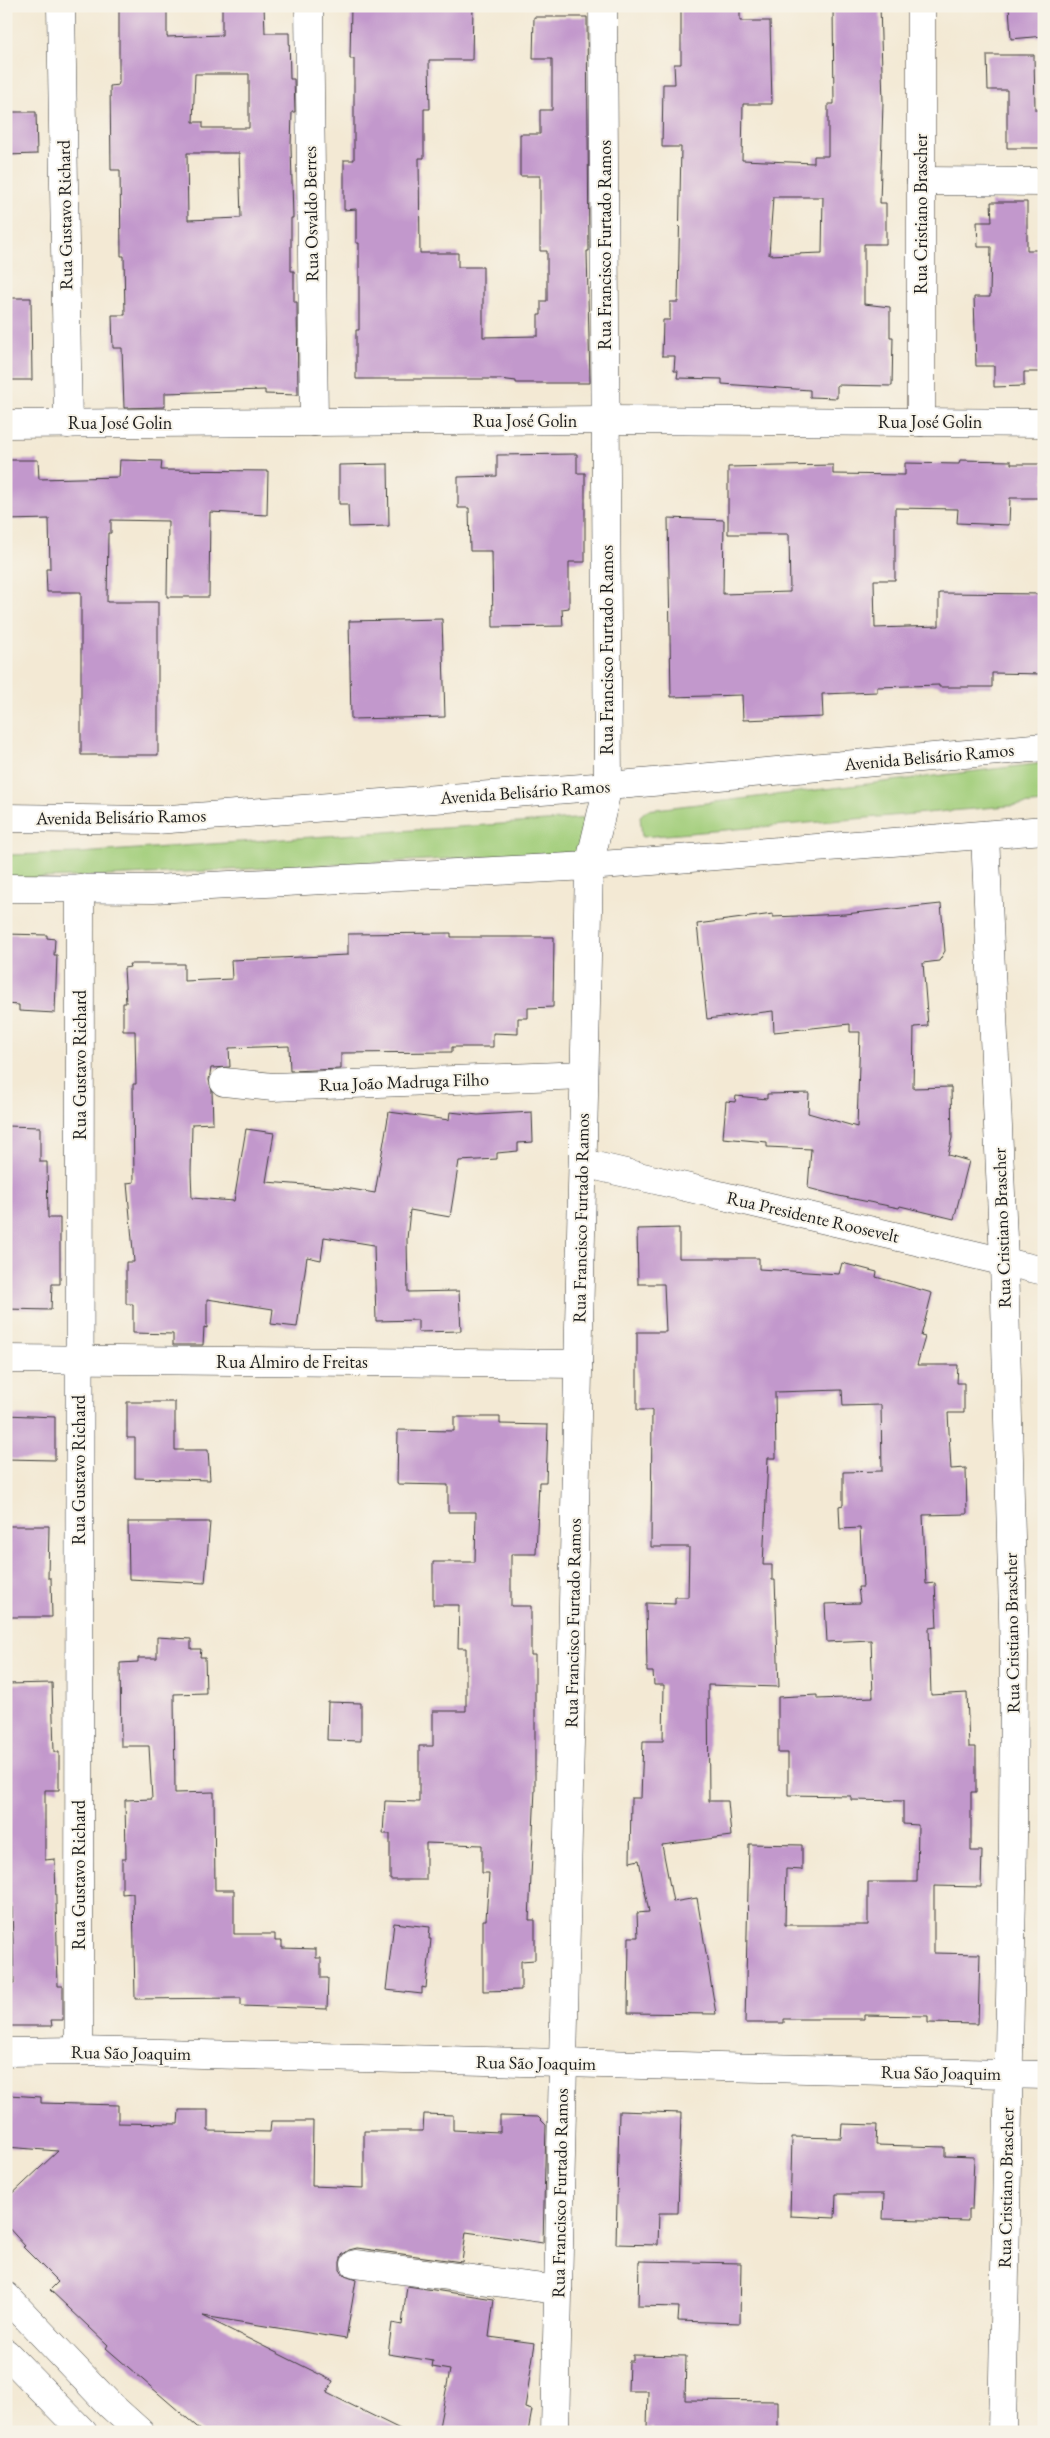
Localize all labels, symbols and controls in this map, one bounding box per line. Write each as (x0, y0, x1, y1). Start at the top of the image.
street label: Rua Cristiano Brascher (909, 134, 932, 294)
street label: Rua Gustavo Richard (52, 139, 77, 290)
street label: Rua Francisco Furtado Ramos (593, 140, 616, 350)
street label: Rua Osvaldo Berres (298, 146, 323, 282)
street label: Rua José Golin (473, 409, 578, 432)
street label: Rua José Golin (878, 410, 983, 433)
street label: Rua José Golin (68, 411, 173, 434)
street label: Rua Francisco Furtado Ramos (595, 545, 618, 755)
street label: Avenida Belisário Ramos (842, 738, 1015, 775)
street label: Avenida Belisário Ramos (438, 774, 611, 809)
street label: Avenida Belisário Ramos (35, 804, 207, 830)
street label: Rua Gustavo Richard (68, 989, 91, 1140)
street label: Rua João Madruga Filho (319, 1067, 489, 1096)
street label: Rua Francisco Furtado Ramos (567, 1113, 594, 1323)
street label: Rua Cristiano Brascher (987, 1147, 1016, 1309)
street label: Rua Presidente Roosevelt (725, 1185, 902, 1248)
street label: Rua Almiro de Freitas (216, 1350, 368, 1373)
street label: Rua Gustavo Richard (67, 1394, 90, 1545)
street label: Rua Francisco Furtado Ramos (559, 1518, 586, 1728)
street label: Rua Cristiano Brascher (999, 1553, 1024, 1713)
street label: Rua Gustavo Richard (67, 1799, 90, 1950)
street label: Rua São Joaquim (71, 2040, 191, 2065)
street label: Rua São Joaquim (476, 2050, 596, 2075)
street label: Rua São Joaquim (881, 2060, 1001, 2085)
street label: Rua Francisco Furtado Ramos (546, 2088, 573, 2298)
street label: Rua Cristiano Brascher (993, 2108, 1018, 2268)

